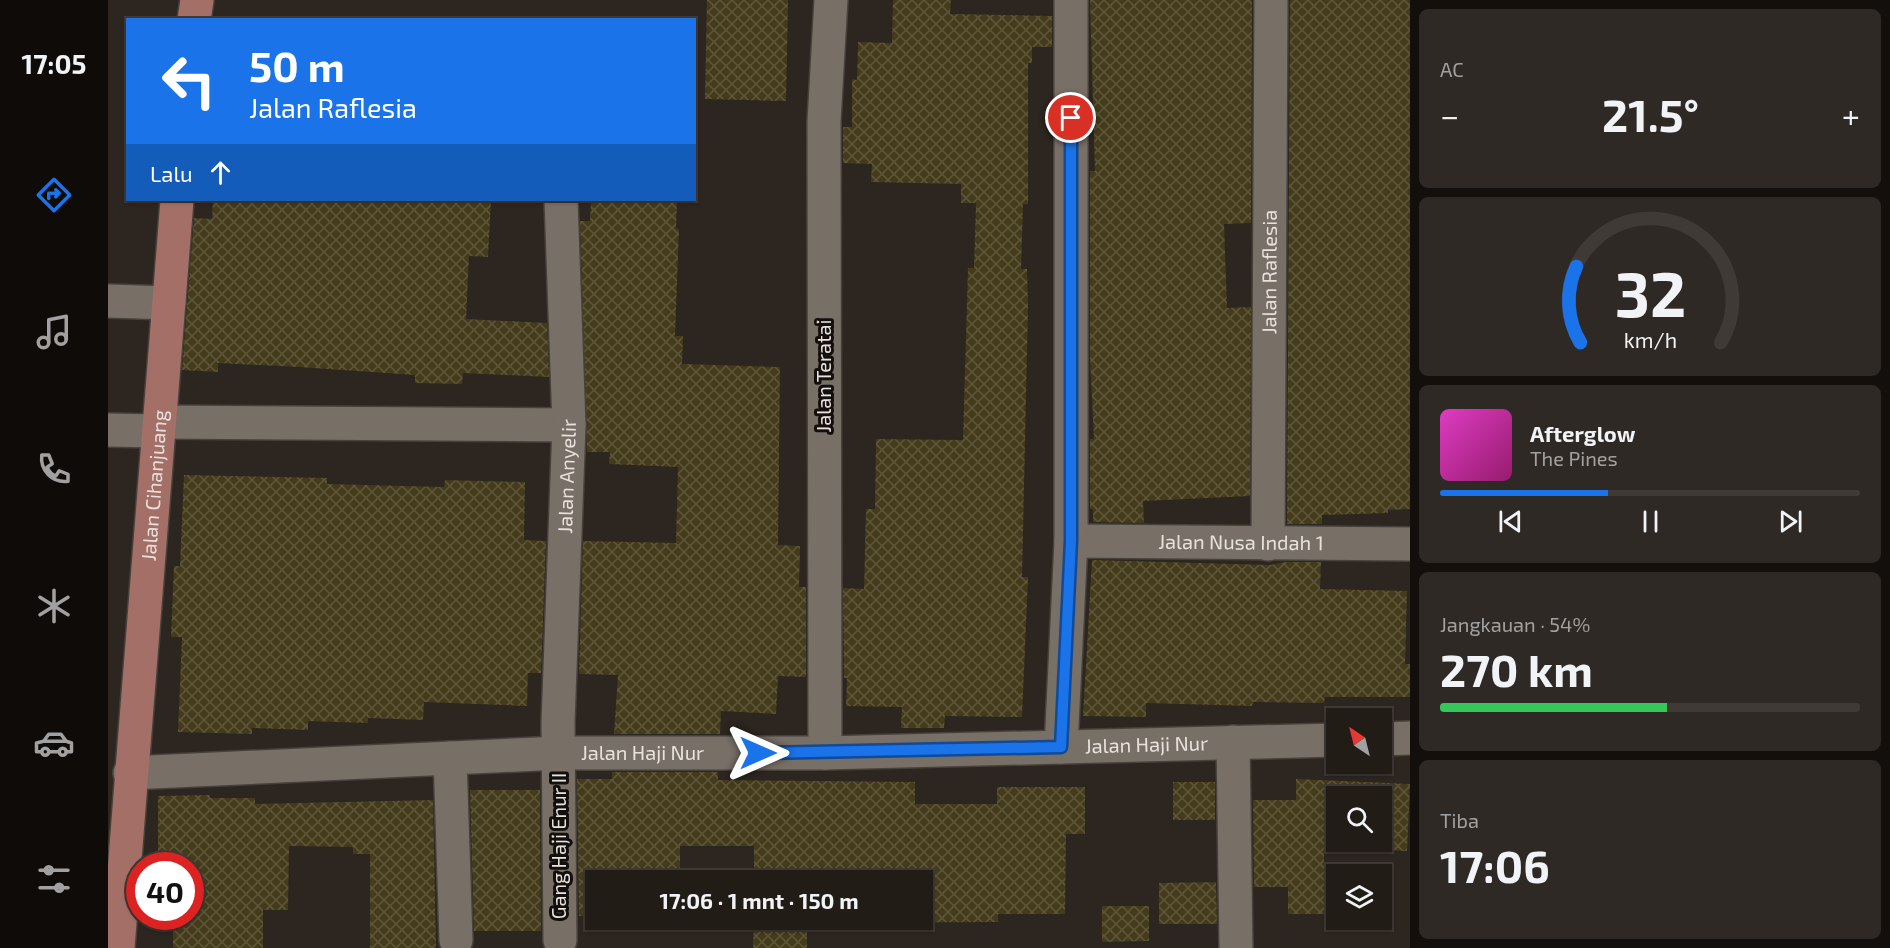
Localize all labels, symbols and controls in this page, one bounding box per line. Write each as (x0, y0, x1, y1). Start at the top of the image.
text: 50 m (249, 40, 345, 90)
icon: left (150, 42, 228, 120)
text: 17:05 (22, 47, 86, 79)
text: AC (1440, 57, 1464, 81)
text: 21.5° (1602, 87, 1699, 141)
text: Jalan Raflesia (249, 91, 417, 123)
pin (1045, 92, 1096, 143)
text: − (1440, 95, 1459, 135)
text: + (1842, 95, 1860, 135)
icon: arrive (1054, 101, 1087, 134)
icon: ahead (204, 156, 237, 189)
text: Lalu (150, 160, 192, 186)
icon: directions (33, 174, 75, 216)
street label: Jalan Raflesia (1256, 210, 1281, 334)
text: 32 (1614, 255, 1686, 330)
icon: music (33, 311, 75, 353)
street label: Jalan Teratai (811, 320, 835, 433)
text: km/h (1623, 328, 1677, 353)
street label: Jalan Cihanjuang (136, 409, 171, 562)
street label: Jalan Anyelir (552, 419, 580, 534)
text: Afterglow (1530, 420, 1635, 446)
text: The Pines (1530, 446, 1618, 470)
icon: phone (33, 448, 75, 490)
icon: previous (1494, 505, 1527, 538)
icon: pause (1634, 505, 1667, 538)
icon: next (1774, 505, 1807, 538)
street label: Jalan Nusa Indah 1 (1158, 529, 1324, 554)
icon: climate (33, 585, 75, 627)
text: Jangkauan · 54% (1440, 612, 1590, 636)
text: 270 km (1440, 642, 1593, 696)
north arrow (1326, 708, 1392, 774)
map controls (1326, 708, 1392, 930)
position arrow (726, 721, 790, 785)
icon: car (33, 722, 75, 764)
street label: Jalan Haji Nur (1085, 730, 1208, 757)
street label: Jalan Haji Nur (581, 740, 704, 764)
street label: Gang Haji Enur II (546, 773, 570, 919)
button: search (1326, 786, 1392, 852)
text: Tiba (1440, 808, 1479, 832)
text: 17:06 (1440, 838, 1550, 892)
speed limit sign: 40 (126, 852, 204, 930)
icon: filters (33, 858, 75, 900)
button: layers (1326, 864, 1392, 930)
text: 17:06 · 1 mnt · 150 m (659, 887, 859, 913)

